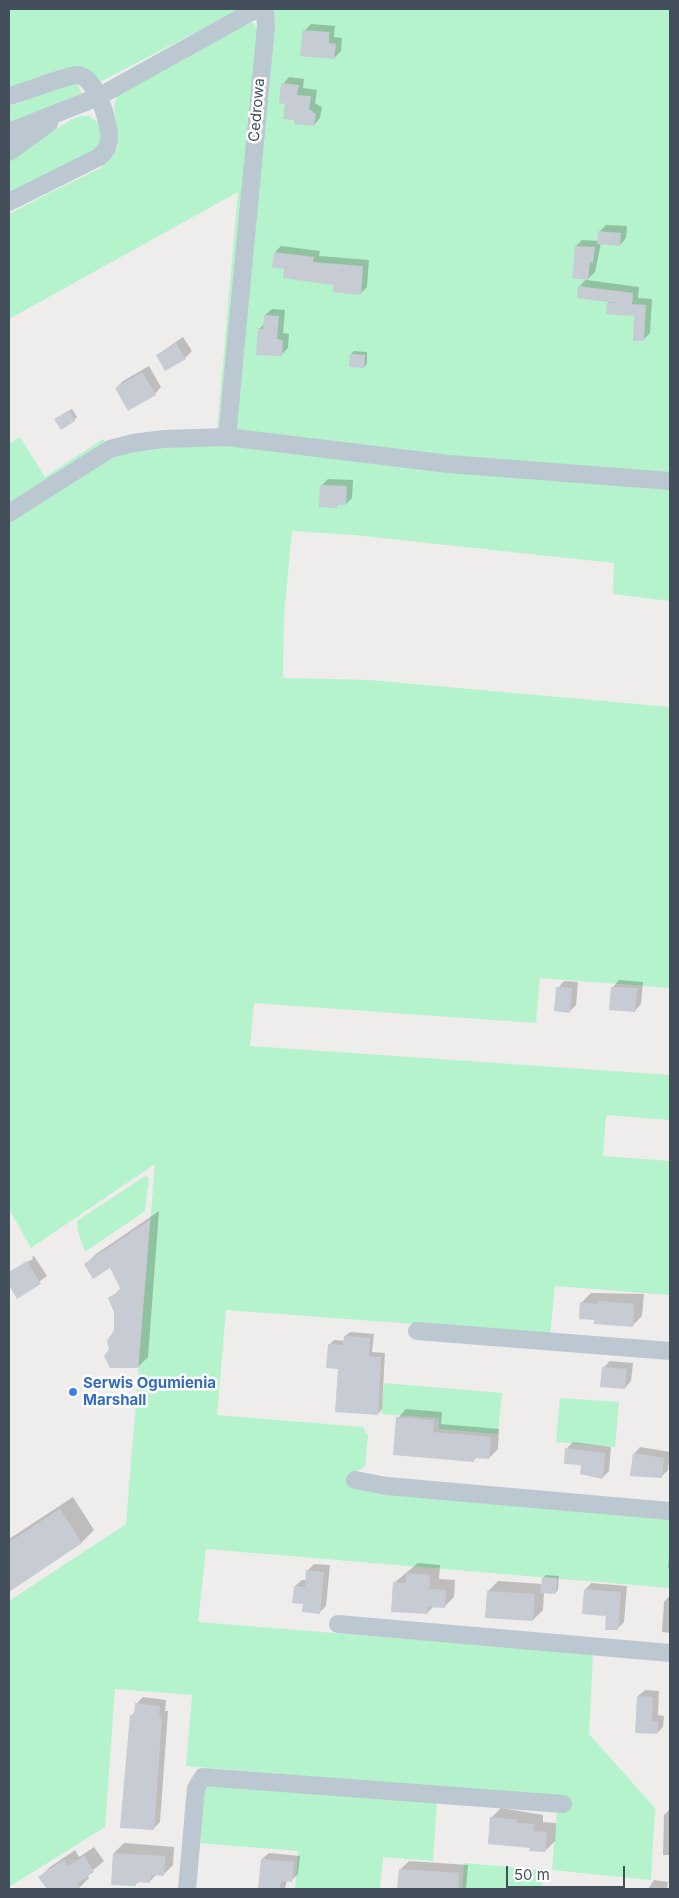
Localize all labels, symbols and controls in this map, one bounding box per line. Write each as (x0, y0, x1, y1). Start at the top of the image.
street label: Cedrowa (245, 77, 269, 143)
place label: Serwis Ogumienia Marshall (83, 1374, 216, 1409)
marker: Serwis Ogumienia Marshall (67, 1386, 79, 1398)
scale bar (509, 1856, 628, 1888)
text: 50 m (514, 1865, 550, 1884)

